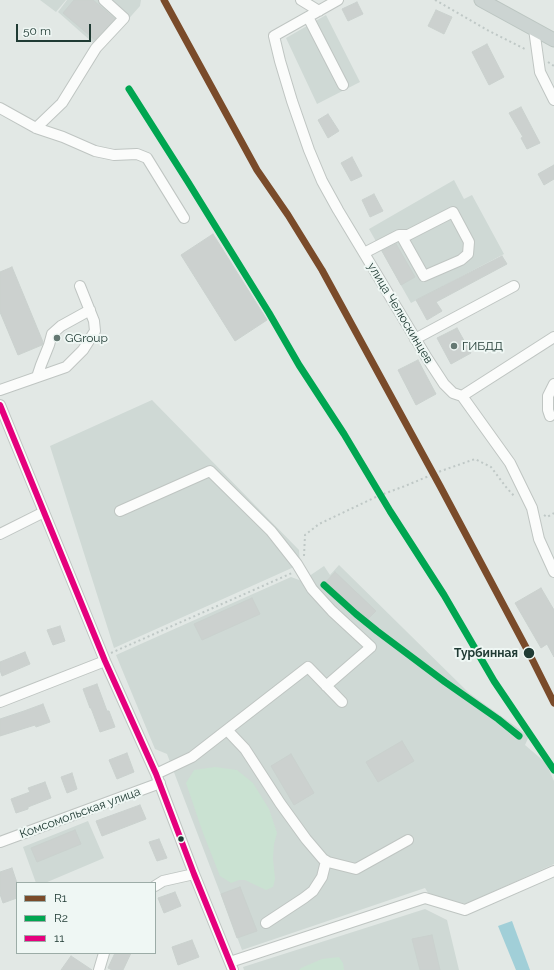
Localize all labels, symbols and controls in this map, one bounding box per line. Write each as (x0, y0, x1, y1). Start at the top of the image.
scale bar (18, 16, 93, 42)
text: 50 m (23, 24, 51, 38)
street label: улица Челюскинцев (364, 260, 436, 366)
place label: GGroup (65, 331, 108, 345)
marker: GGroup (52, 333, 62, 343)
place label: ГИБДД (462, 339, 503, 353)
marker: ГИБДД (449, 341, 459, 351)
place label: Турбинная (454, 646, 518, 660)
marker: Турбинная (522, 646, 536, 660)
street label: Комсомольская улица (18, 784, 142, 842)
unlabelled marker (176, 834, 186, 844)
legend (16, 882, 156, 954)
text: R1 (54, 891, 67, 905)
text: R2 (54, 911, 68, 925)
text: 11 (54, 931, 64, 945)

